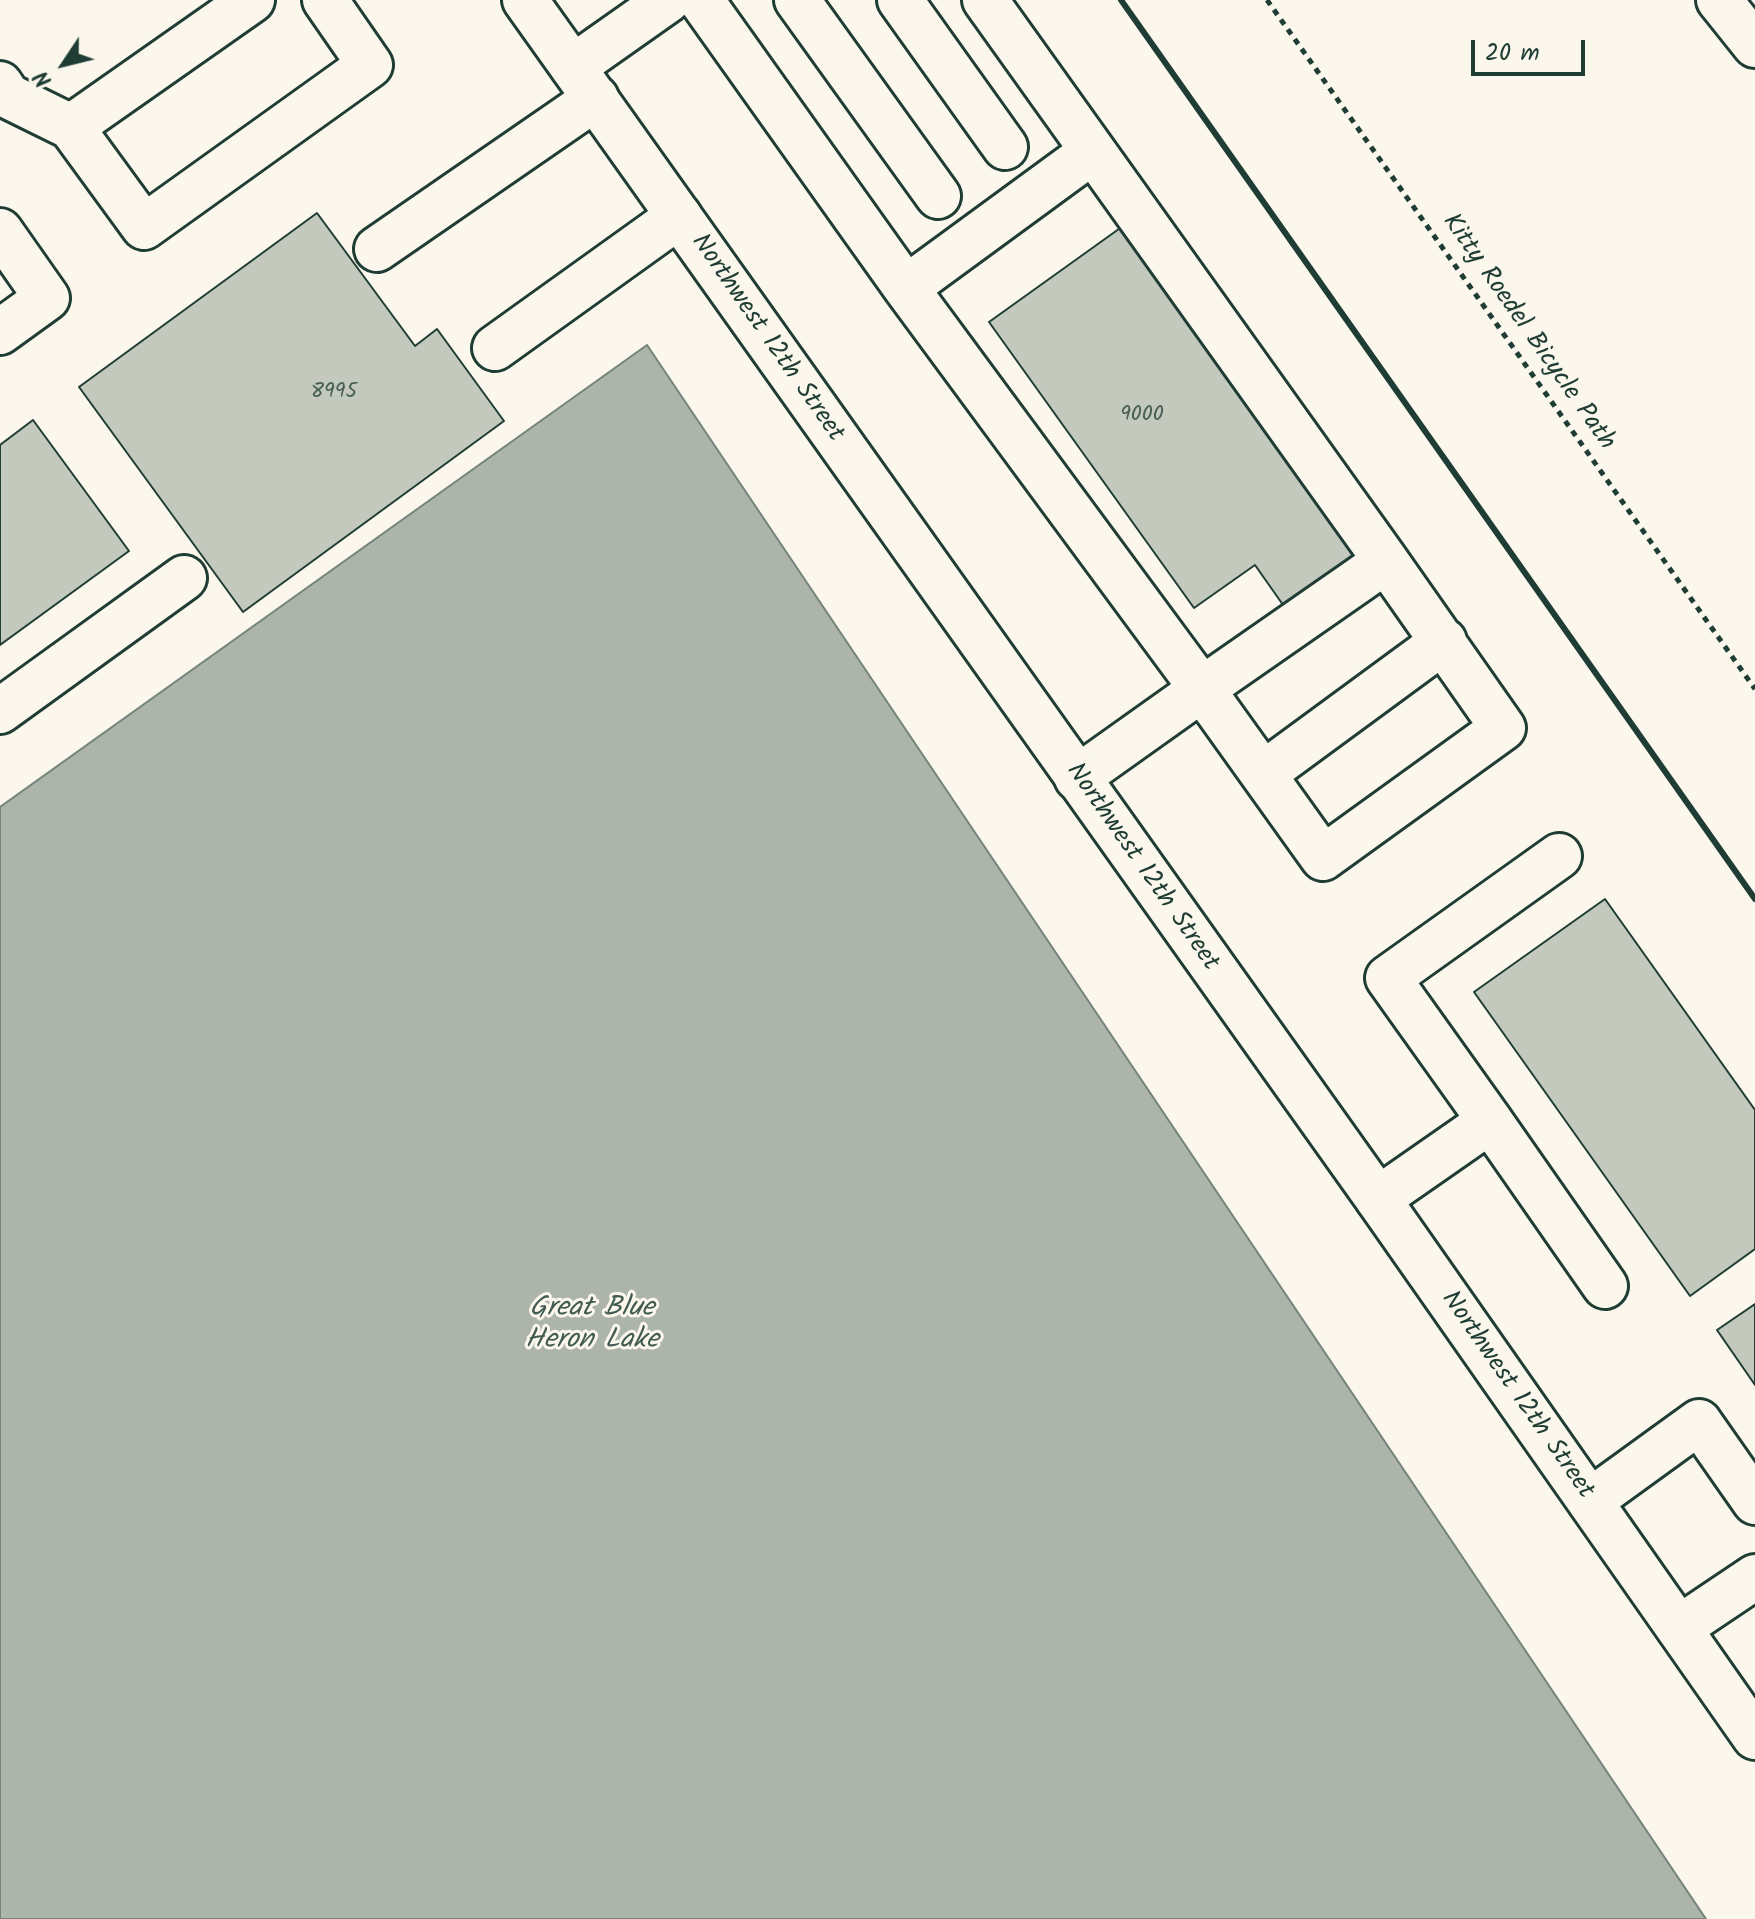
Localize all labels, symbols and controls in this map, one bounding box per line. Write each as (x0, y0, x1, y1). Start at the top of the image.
north arrow (24, 24, 104, 104)
scale bar (1475, 24, 1589, 74)
text: 20 m (1485, 34, 1540, 73)
text: N (26, 62, 62, 94)
street label: Kitty Roedel Bicycle Path (1434, 209, 1620, 457)
street label: Northwest 12th Street (683, 229, 849, 449)
house number: 8995 (311, 380, 357, 406)
house number: 9000 (1120, 403, 1164, 429)
street label: Northwest 12th Street (1058, 758, 1224, 978)
street label: Northwest 12th Street (1433, 1286, 1599, 1506)
water label: Great Blue Heron Lake (525, 1293, 659, 1359)

